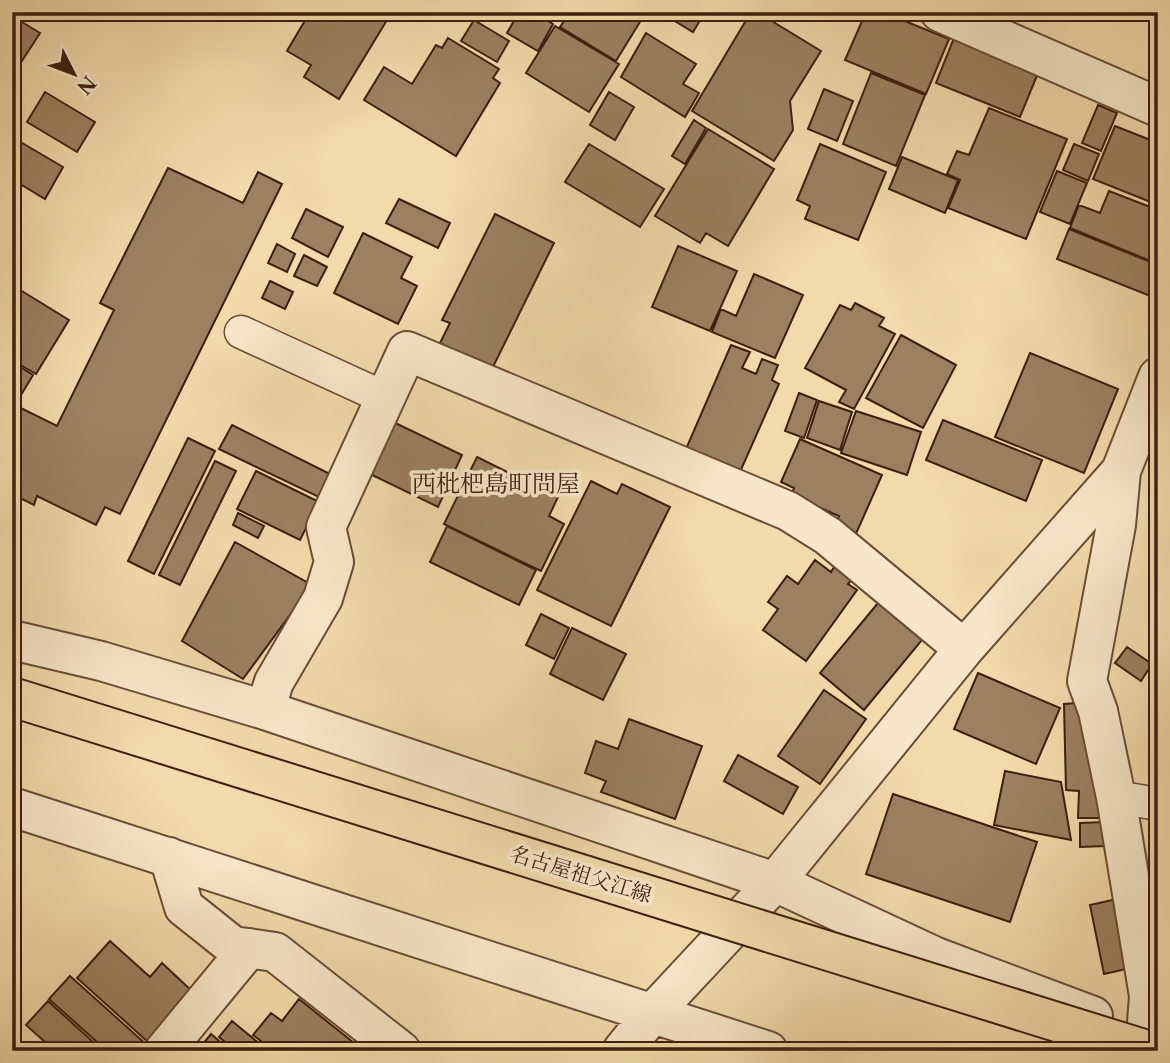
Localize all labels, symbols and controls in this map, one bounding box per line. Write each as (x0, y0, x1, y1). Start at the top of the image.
north arrow (38, 38, 108, 108)
text: N (72, 71, 100, 99)
district label: 西枇杷島町問屋 (412, 469, 580, 498)
street label: 名古屋祖父江線 (507, 841, 655, 907)

